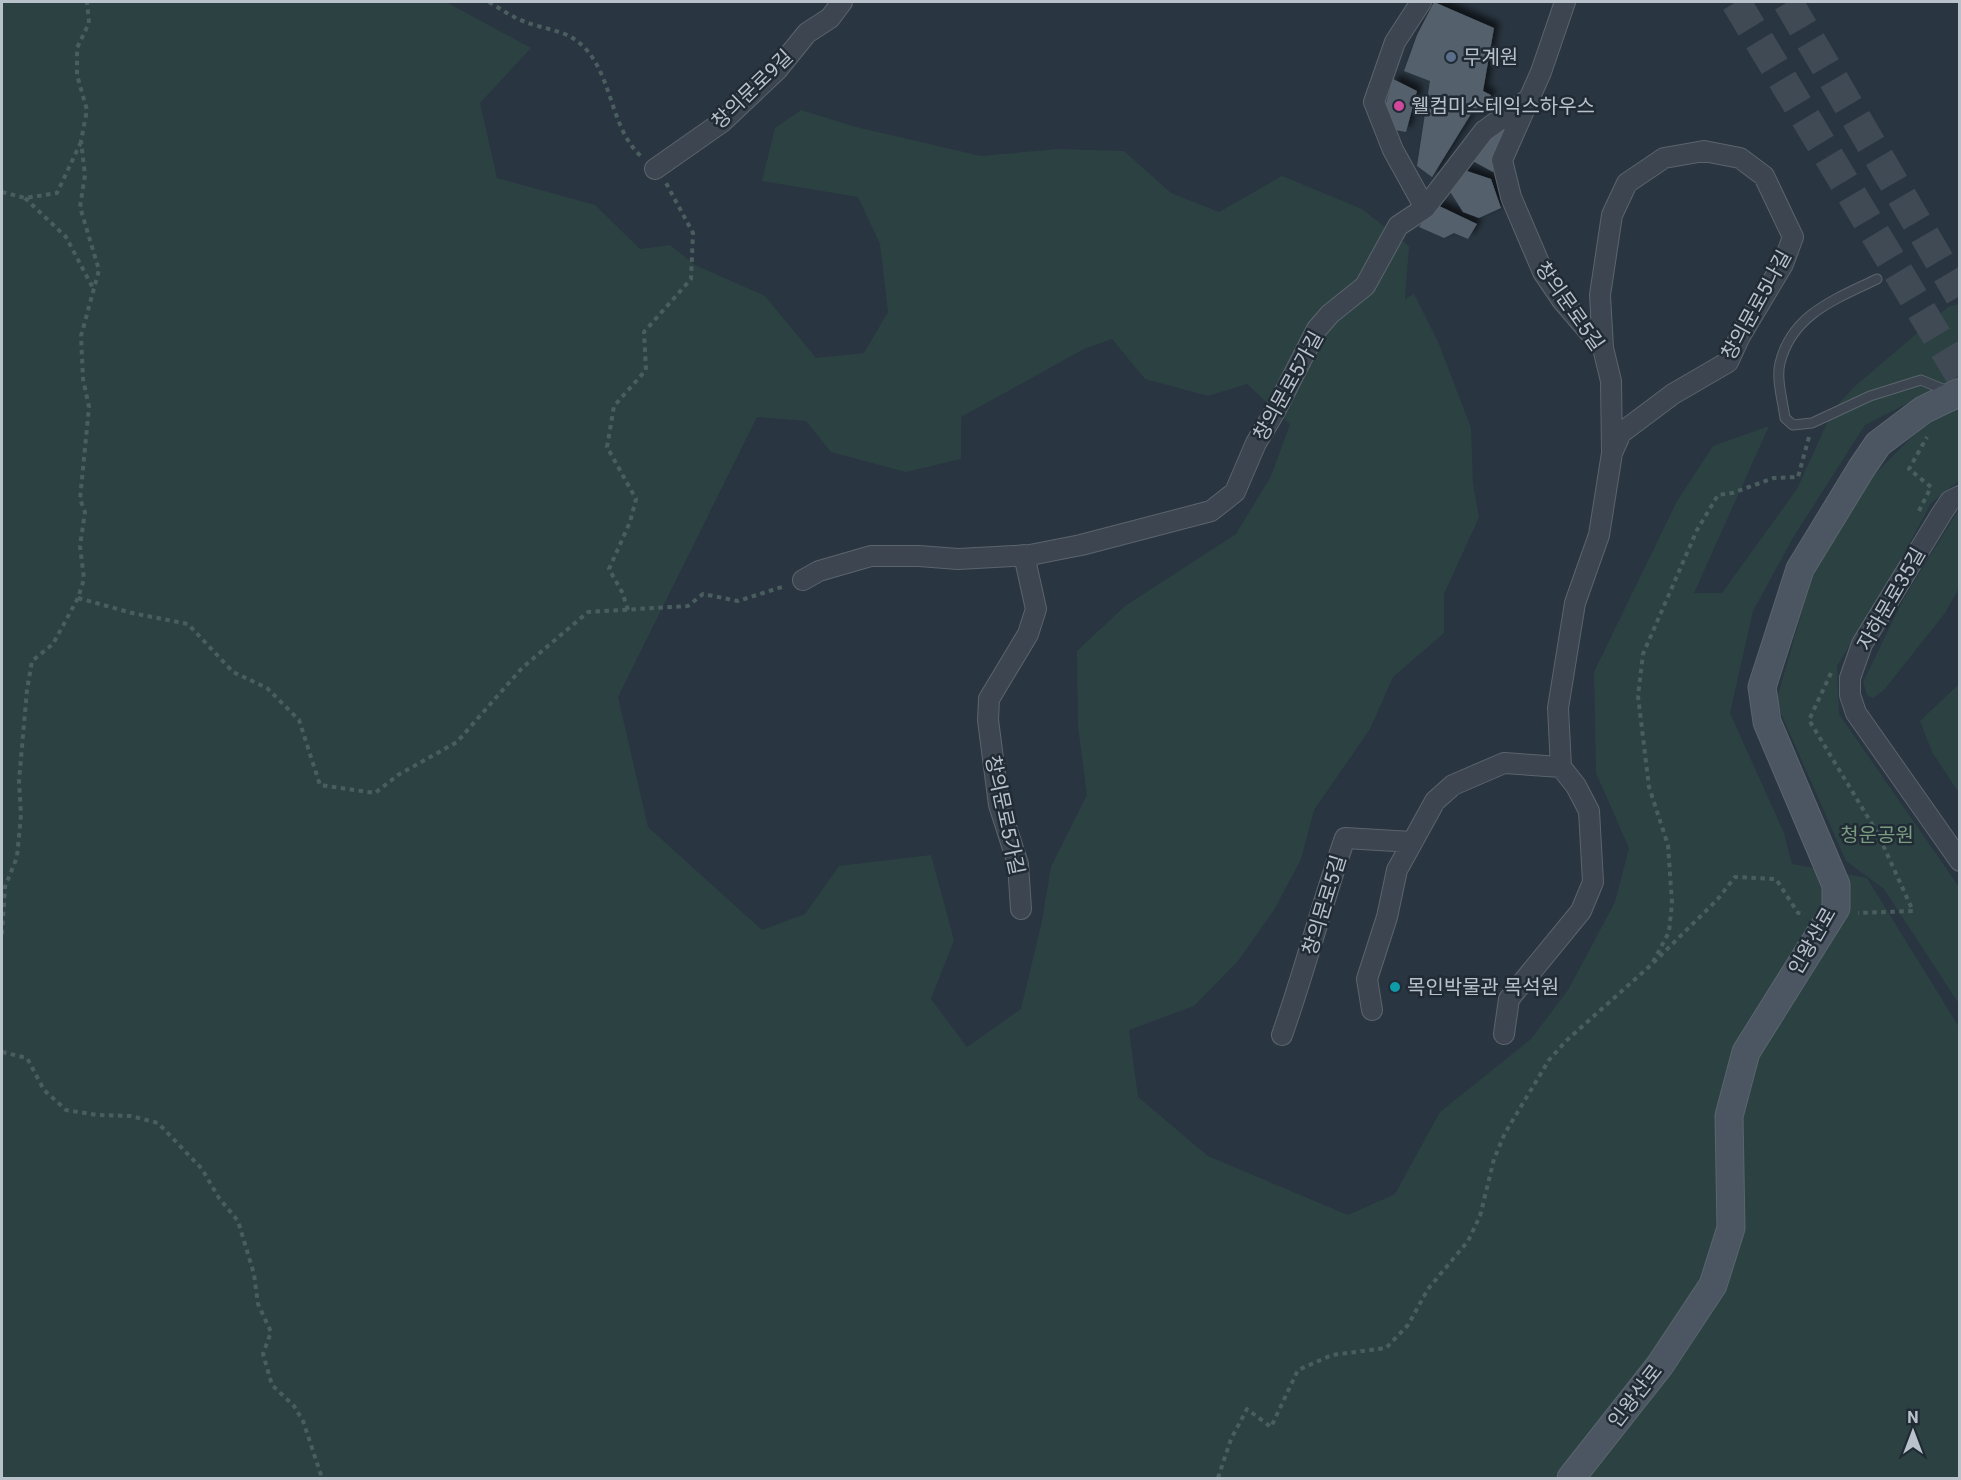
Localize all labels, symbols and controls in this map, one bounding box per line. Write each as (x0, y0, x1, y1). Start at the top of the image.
street label: 창의문로9길 (707, 45, 797, 133)
place label: 무계원 (1463, 45, 1518, 69)
marker: 무계원 (1444, 50, 1458, 64)
place label: 웰컴미스테익스하우스 (1411, 94, 1595, 118)
marker: 웰컴미스테익스하우스 (1392, 99, 1406, 113)
street label: 창의문로5나길 (1716, 246, 1796, 364)
street label: 창의문로5길 (1531, 257, 1609, 355)
street label: 창의문로5가길 (1248, 327, 1328, 445)
street label: 자하문로35길 (1852, 543, 1930, 655)
street label: 창의문로5가길 (981, 753, 1029, 877)
park label: 청운공원 (1840, 823, 1914, 847)
street label: 창의문로5길 (1297, 852, 1351, 958)
street label: 인왕산로 (1783, 903, 1841, 979)
place label: 목인박물관 목석원 (1407, 975, 1559, 999)
marker: 목인박물관 목석원 (1388, 980, 1402, 994)
street label: 인왕산로 (1603, 1360, 1667, 1432)
north arrow (1883, 1402, 1943, 1462)
text: N (1907, 1408, 1919, 1427)

